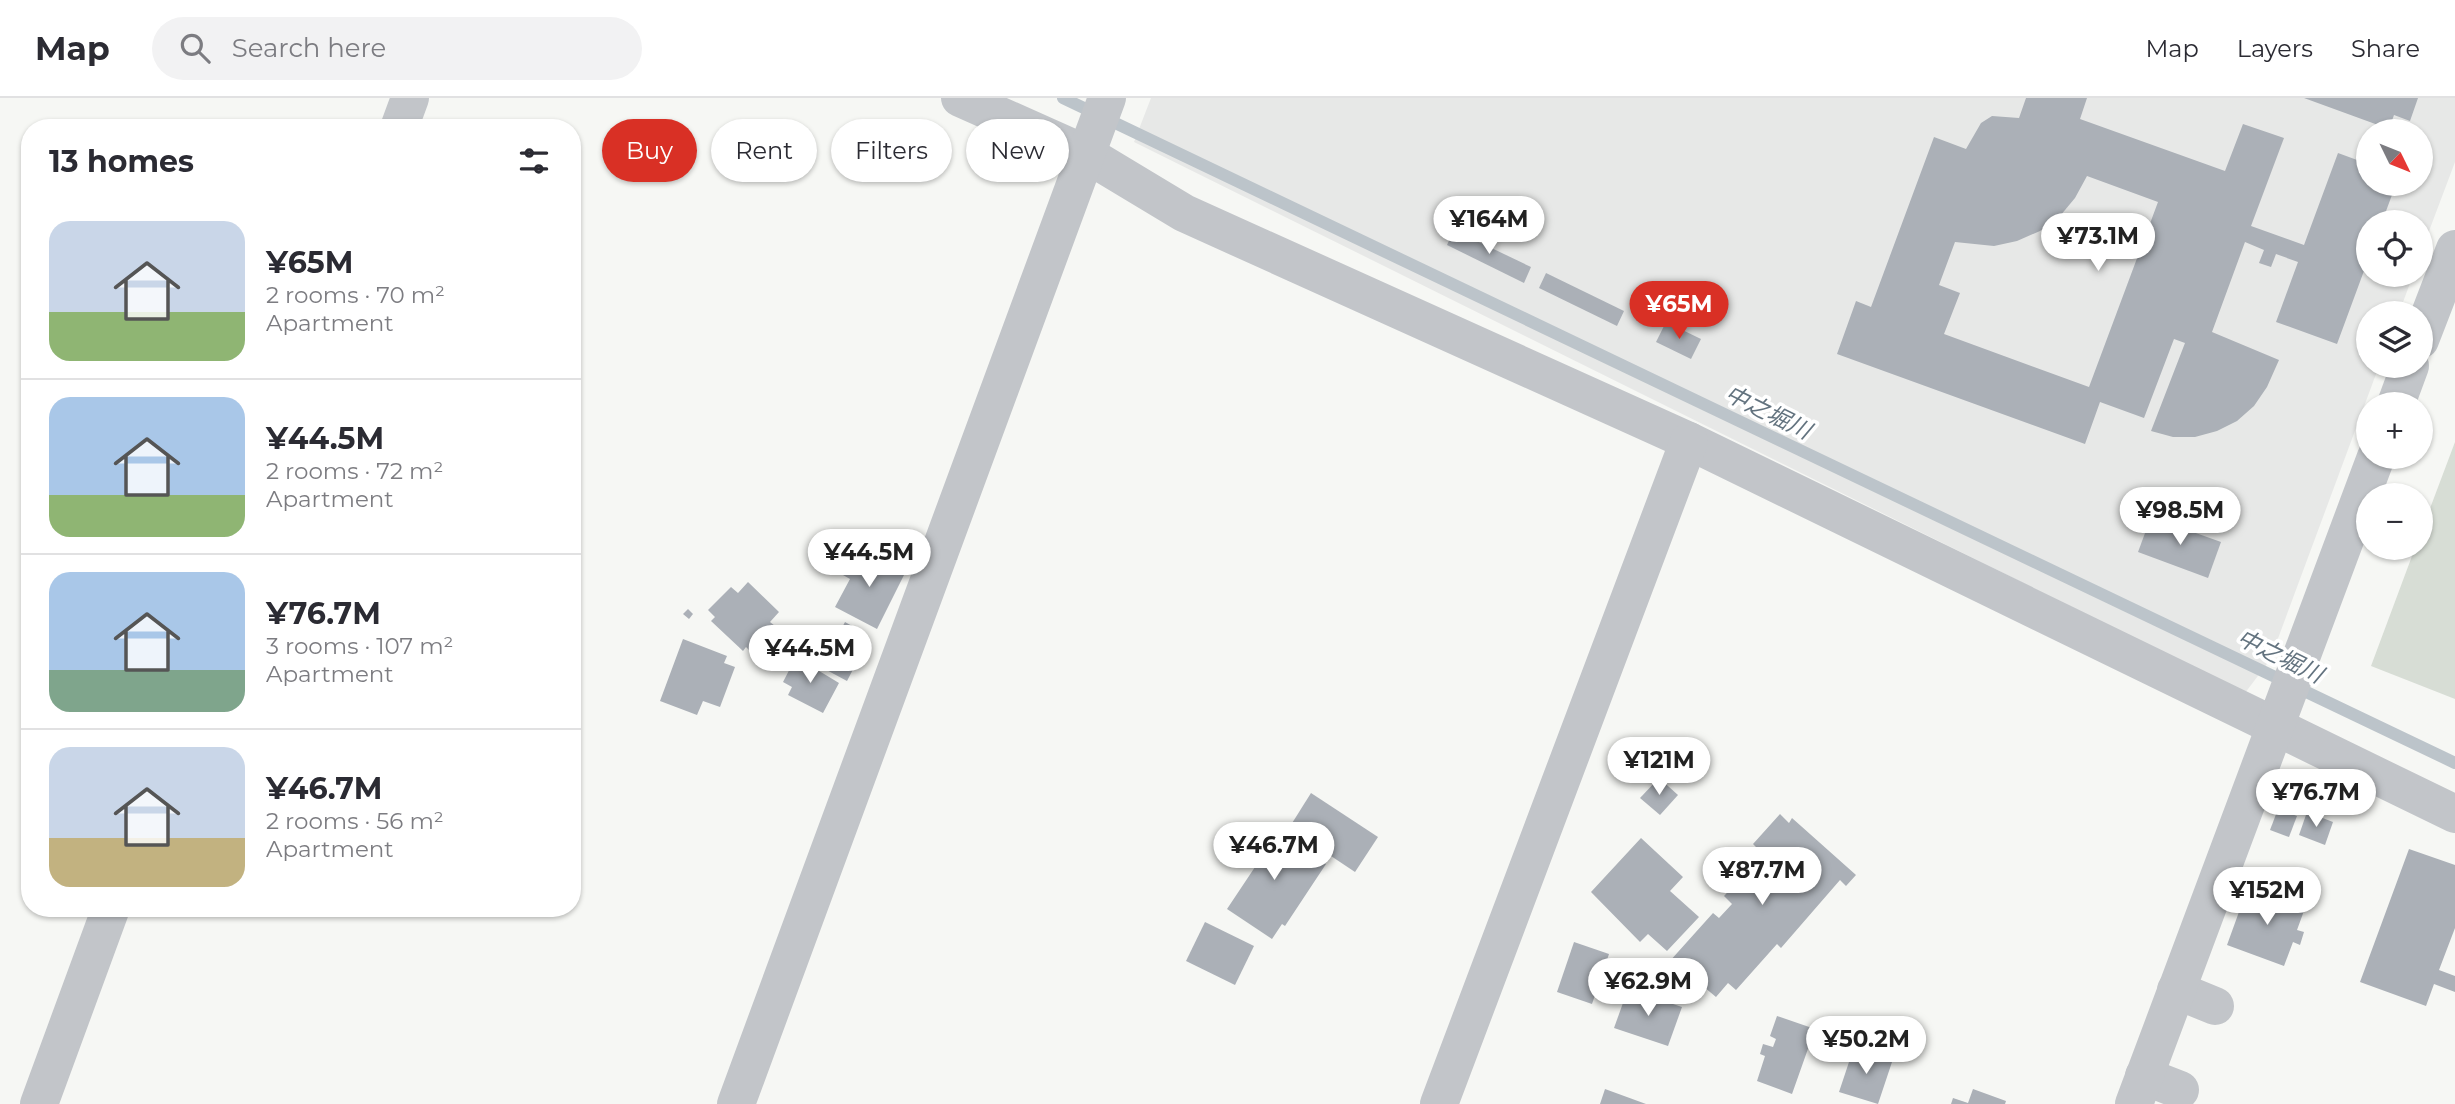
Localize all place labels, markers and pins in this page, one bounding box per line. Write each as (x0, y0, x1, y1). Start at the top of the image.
pin: ¥164M (1440, 197, 1538, 256)
pin: ¥73.1M (2041, 214, 2155, 273)
pin: ¥65M (1638, 282, 1720, 341)
pin: ¥98.5M (2123, 488, 2237, 547)
pin: ¥44.5M (812, 530, 926, 589)
pin: ¥44.5M (753, 626, 867, 685)
pin: ¥121M (1610, 738, 1708, 797)
pin: ¥76.7M (2259, 770, 2373, 829)
pin: ¥46.7M (1217, 822, 1331, 882)
pin: ¥87.7M (1705, 848, 1819, 907)
pin: ¥152M (2218, 868, 2316, 927)
pin: ¥62.9M (1591, 958, 1705, 1018)
pin: ¥50.2M (1809, 1016, 1923, 1076)

